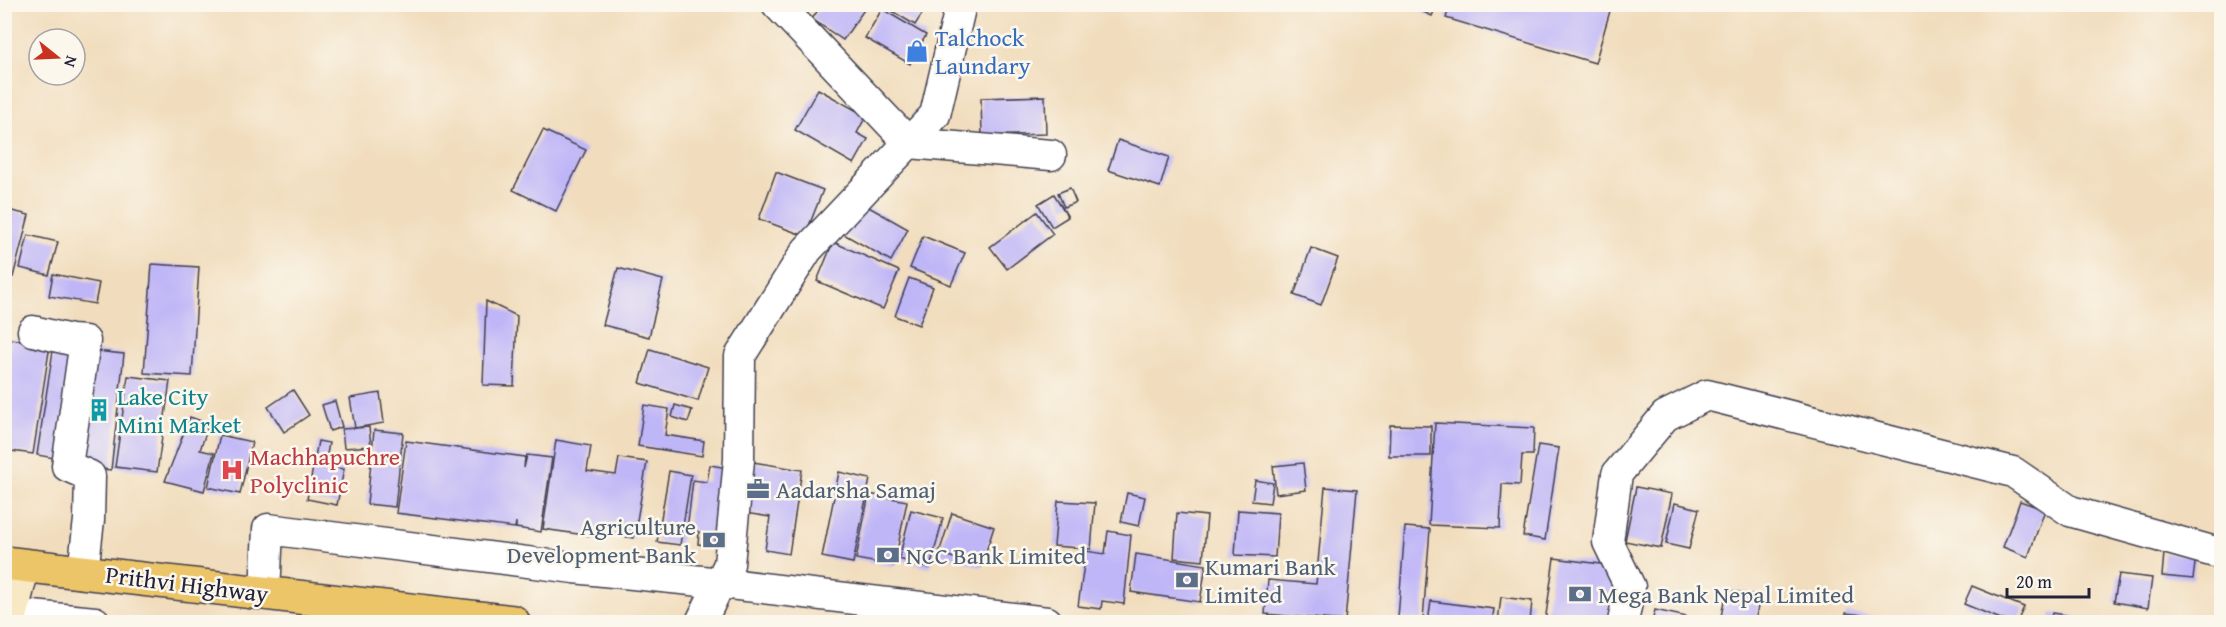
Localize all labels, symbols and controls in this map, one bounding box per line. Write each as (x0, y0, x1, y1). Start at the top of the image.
place label: Talchock Laundary (935, 20, 1031, 83)
north arrow (27, 27, 87, 87)
shop icon: Talchock Laundary (904, 38, 930, 64)
text: N (58, 53, 84, 71)
place label: Lake City Mini Market (117, 379, 242, 442)
building icon: Lake City Mini Market (86, 397, 112, 423)
place label: Machhapuchre Polyclinic (250, 439, 400, 502)
hospital icon: Machhapuchre Polyclinic (219, 457, 245, 483)
place label: Aadarsha Samaj (776, 472, 936, 507)
office icon: Aadarsha Samaj (745, 476, 771, 502)
place label: Agriculture Development Bank (507, 509, 697, 572)
bank icon: Agriculture Development Bank (701, 527, 727, 553)
place label: NCC Bank Limited (906, 538, 1086, 573)
bank icon: NCC Bank Limited (875, 542, 901, 568)
place label: Kumari Bank Limited (1205, 549, 1336, 612)
street label: Prithvi Highway (104, 557, 270, 611)
scale bar (2007, 561, 2090, 599)
bank icon: Kumari Bank Limited (1174, 567, 1200, 593)
text: 20 m (2016, 568, 2052, 595)
place label: Mega Bank Nepal Limited (1598, 577, 1854, 612)
bank icon: Mega Bank Nepal Limited (1567, 581, 1593, 607)

